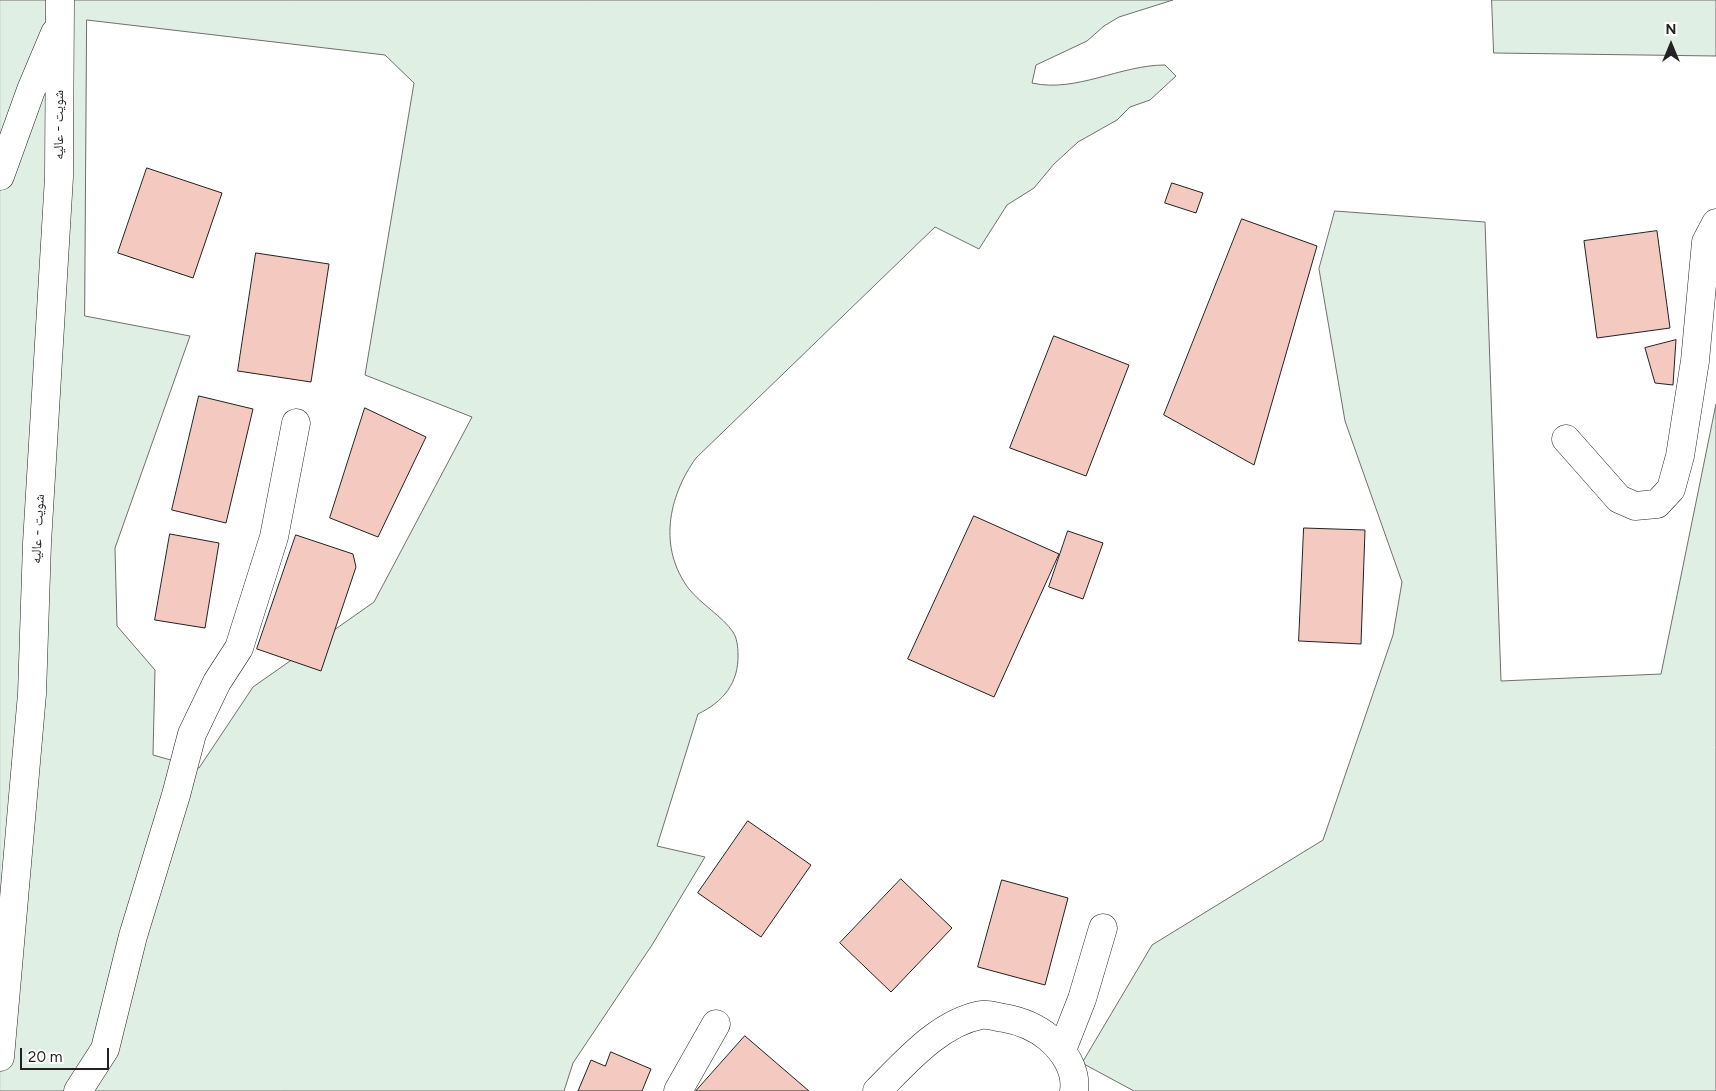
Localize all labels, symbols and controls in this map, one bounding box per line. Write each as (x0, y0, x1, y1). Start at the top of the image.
north arrow (1646, 20, 1696, 70)
text: N (1666, 21, 1676, 38)
street label: شويت - عاليه (51, 90, 67, 160)
street label: شويت - عاليه (28, 494, 48, 564)
scale bar (22, 1038, 111, 1070)
text: 20 m (28, 1048, 62, 1066)

